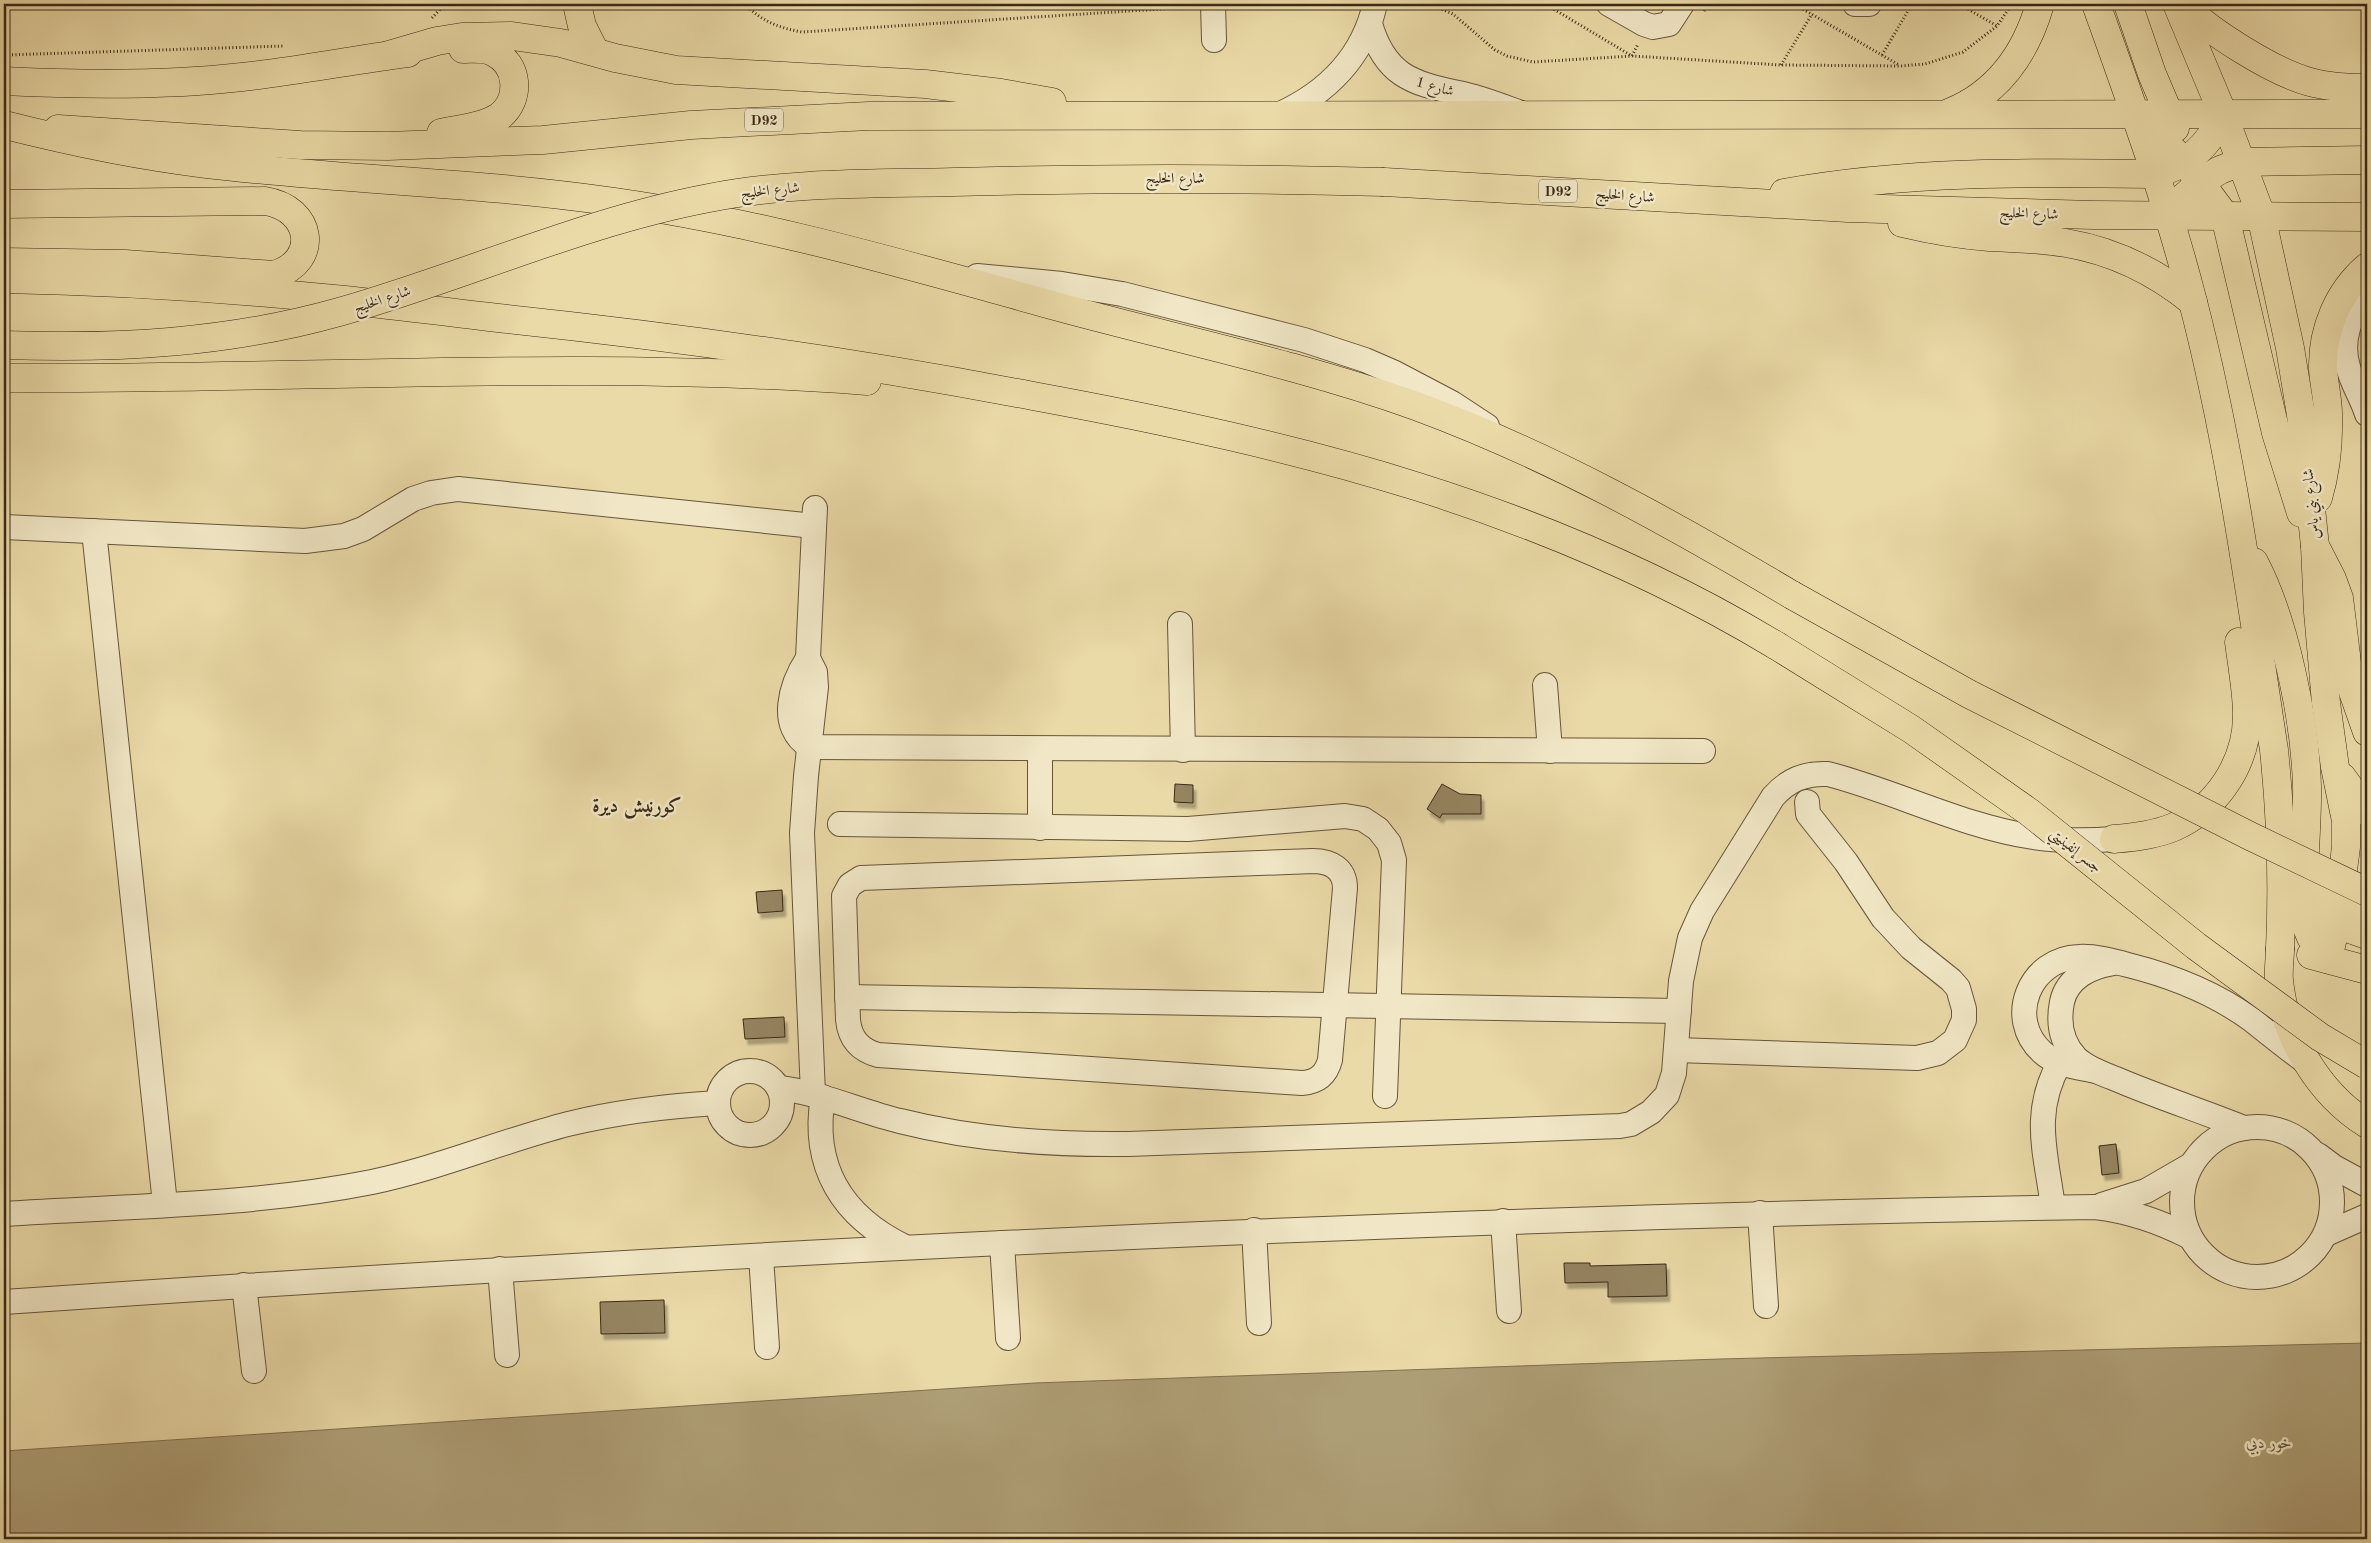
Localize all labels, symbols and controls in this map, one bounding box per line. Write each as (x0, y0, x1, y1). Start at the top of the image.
street label: شارع 1 (1413, 75, 1455, 104)
road number: D92 (745, 108, 783, 132)
street label: شارع الخليج (1145, 172, 1205, 192)
road number: D92 (1539, 180, 1577, 202)
street label: شارع الخليج (740, 181, 801, 207)
street label: شارع الخليج (1595, 187, 1655, 211)
street label: شارع الخليج (1999, 206, 2059, 228)
street label: شارع الخليج (352, 284, 414, 321)
street label: شارع بني ياس (2301, 467, 2329, 540)
district label: كورنيش ديرة (592, 796, 682, 819)
street label: جسر إنفينيتي (2043, 826, 2104, 880)
water label: خور دبي (2246, 1436, 2292, 1455)

